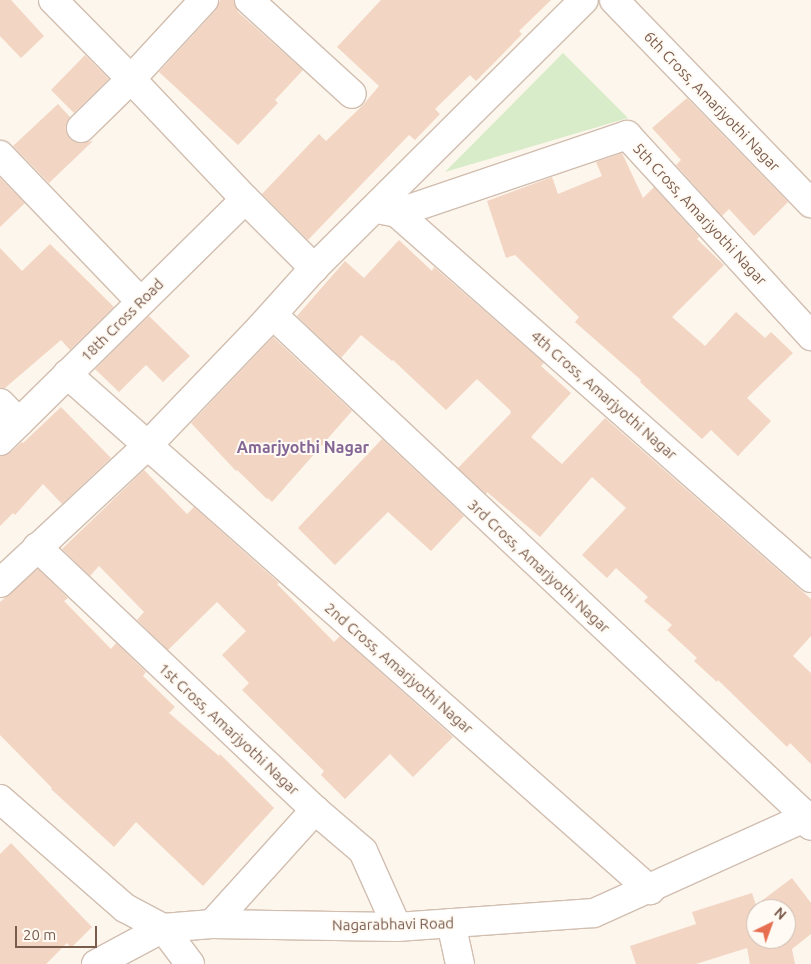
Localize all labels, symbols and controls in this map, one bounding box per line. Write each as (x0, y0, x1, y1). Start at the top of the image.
street label: 6th Cross, Amarjyothi Nagar (640, 27, 784, 175)
street label: 5th Cross, Amarjyothi Nagar (629, 139, 771, 289)
street label: 18th Cross Road (77, 275, 167, 365)
street label: 4th Cross, Amarjyothi Nagar (527, 327, 681, 463)
district label: Amarjyothi Nagar (237, 437, 369, 457)
street label: 3rd Cross, Amarjyothi Nagar (464, 495, 614, 637)
street label: 2nd Cross, Amarjyothi Nagar (321, 599, 477, 737)
street label: 1st Cross, Amarjyothi Nagar (155, 659, 303, 799)
north arrow (746, 899, 796, 949)
text: N (771, 904, 790, 923)
street label: Nagarabhavi Road (332, 914, 454, 934)
scale bar (18, 916, 100, 948)
text: 20 m (23, 926, 56, 943)

